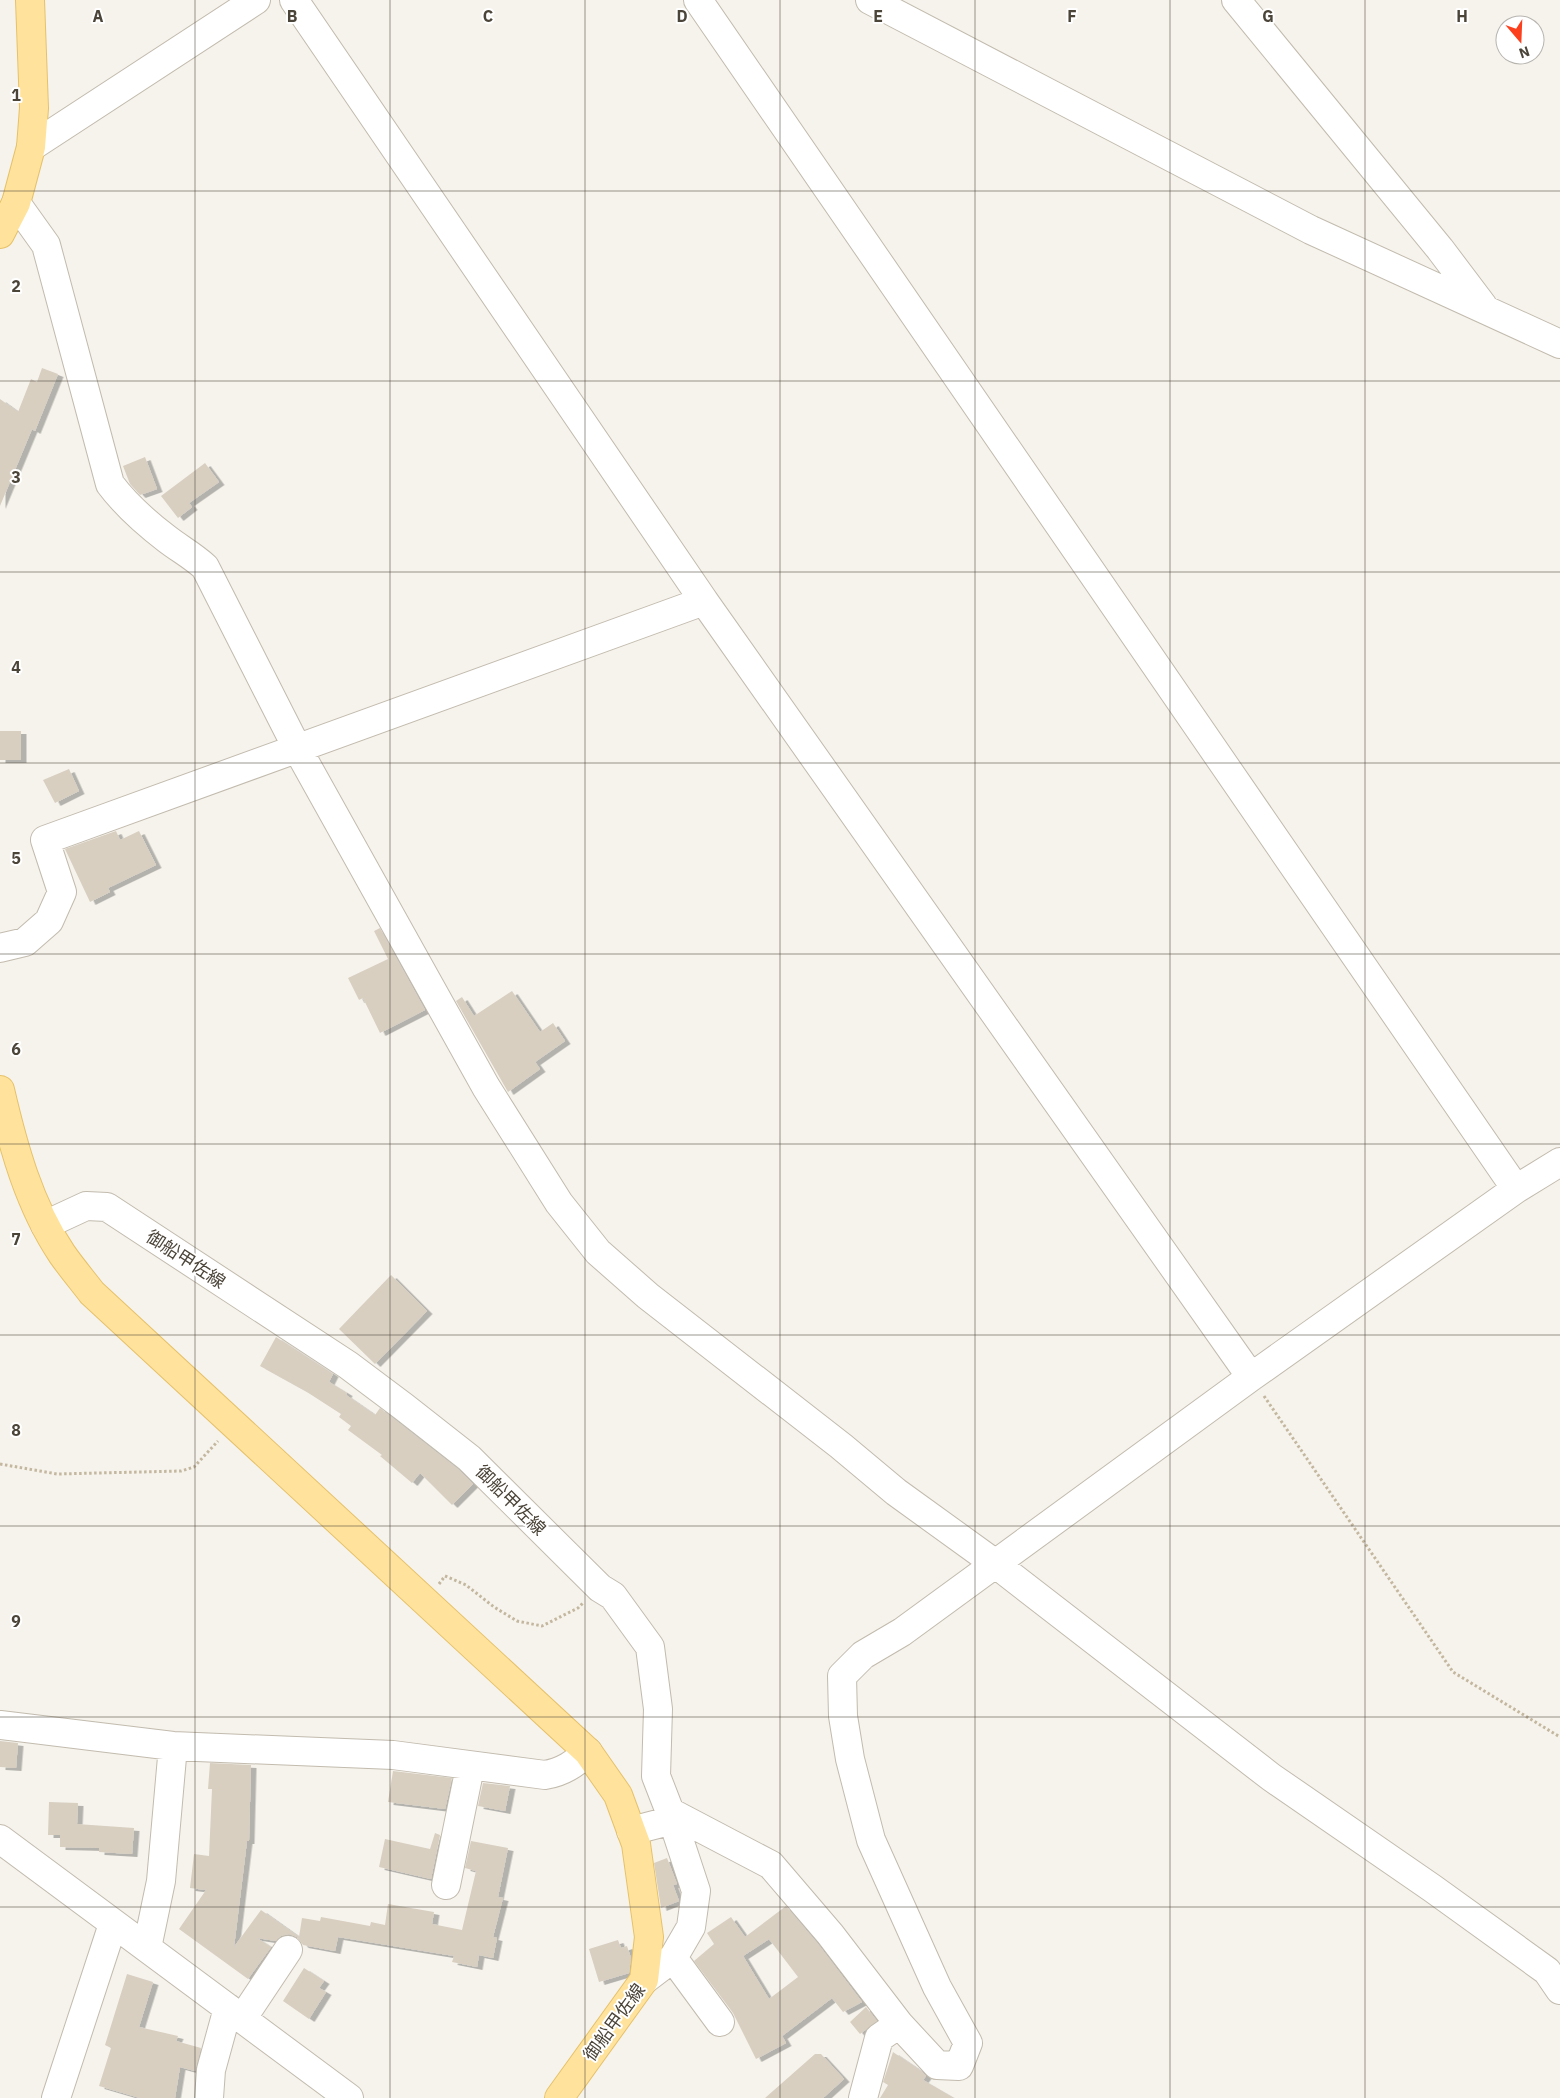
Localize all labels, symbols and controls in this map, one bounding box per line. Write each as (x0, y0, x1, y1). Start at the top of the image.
text: A (93, 6, 104, 26)
text: B (287, 6, 298, 26)
text: C (483, 6, 493, 26)
text: D (676, 6, 688, 26)
text: E (873, 6, 883, 26)
text: F (1067, 6, 1077, 26)
text: G (1262, 6, 1274, 26)
text: H (1456, 6, 1468, 26)
north arrow (1495, 15, 1545, 65)
text: N (1517, 42, 1532, 62)
text: 1 (11, 85, 21, 105)
text: 2 (11, 276, 21, 296)
text: 3 (11, 467, 21, 487)
text: 4 (11, 657, 21, 677)
text: 5 (11, 848, 21, 868)
text: 6 (11, 1039, 21, 1059)
street label: 御船甲佐線 (142, 1225, 230, 1293)
text: 7 (11, 1229, 21, 1249)
text: 8 (11, 1420, 21, 1440)
street label: 御船甲佐線 (471, 1460, 551, 1540)
text: 9 (11, 1611, 21, 1631)
street label: 御船甲佐線 (578, 1979, 650, 2065)

